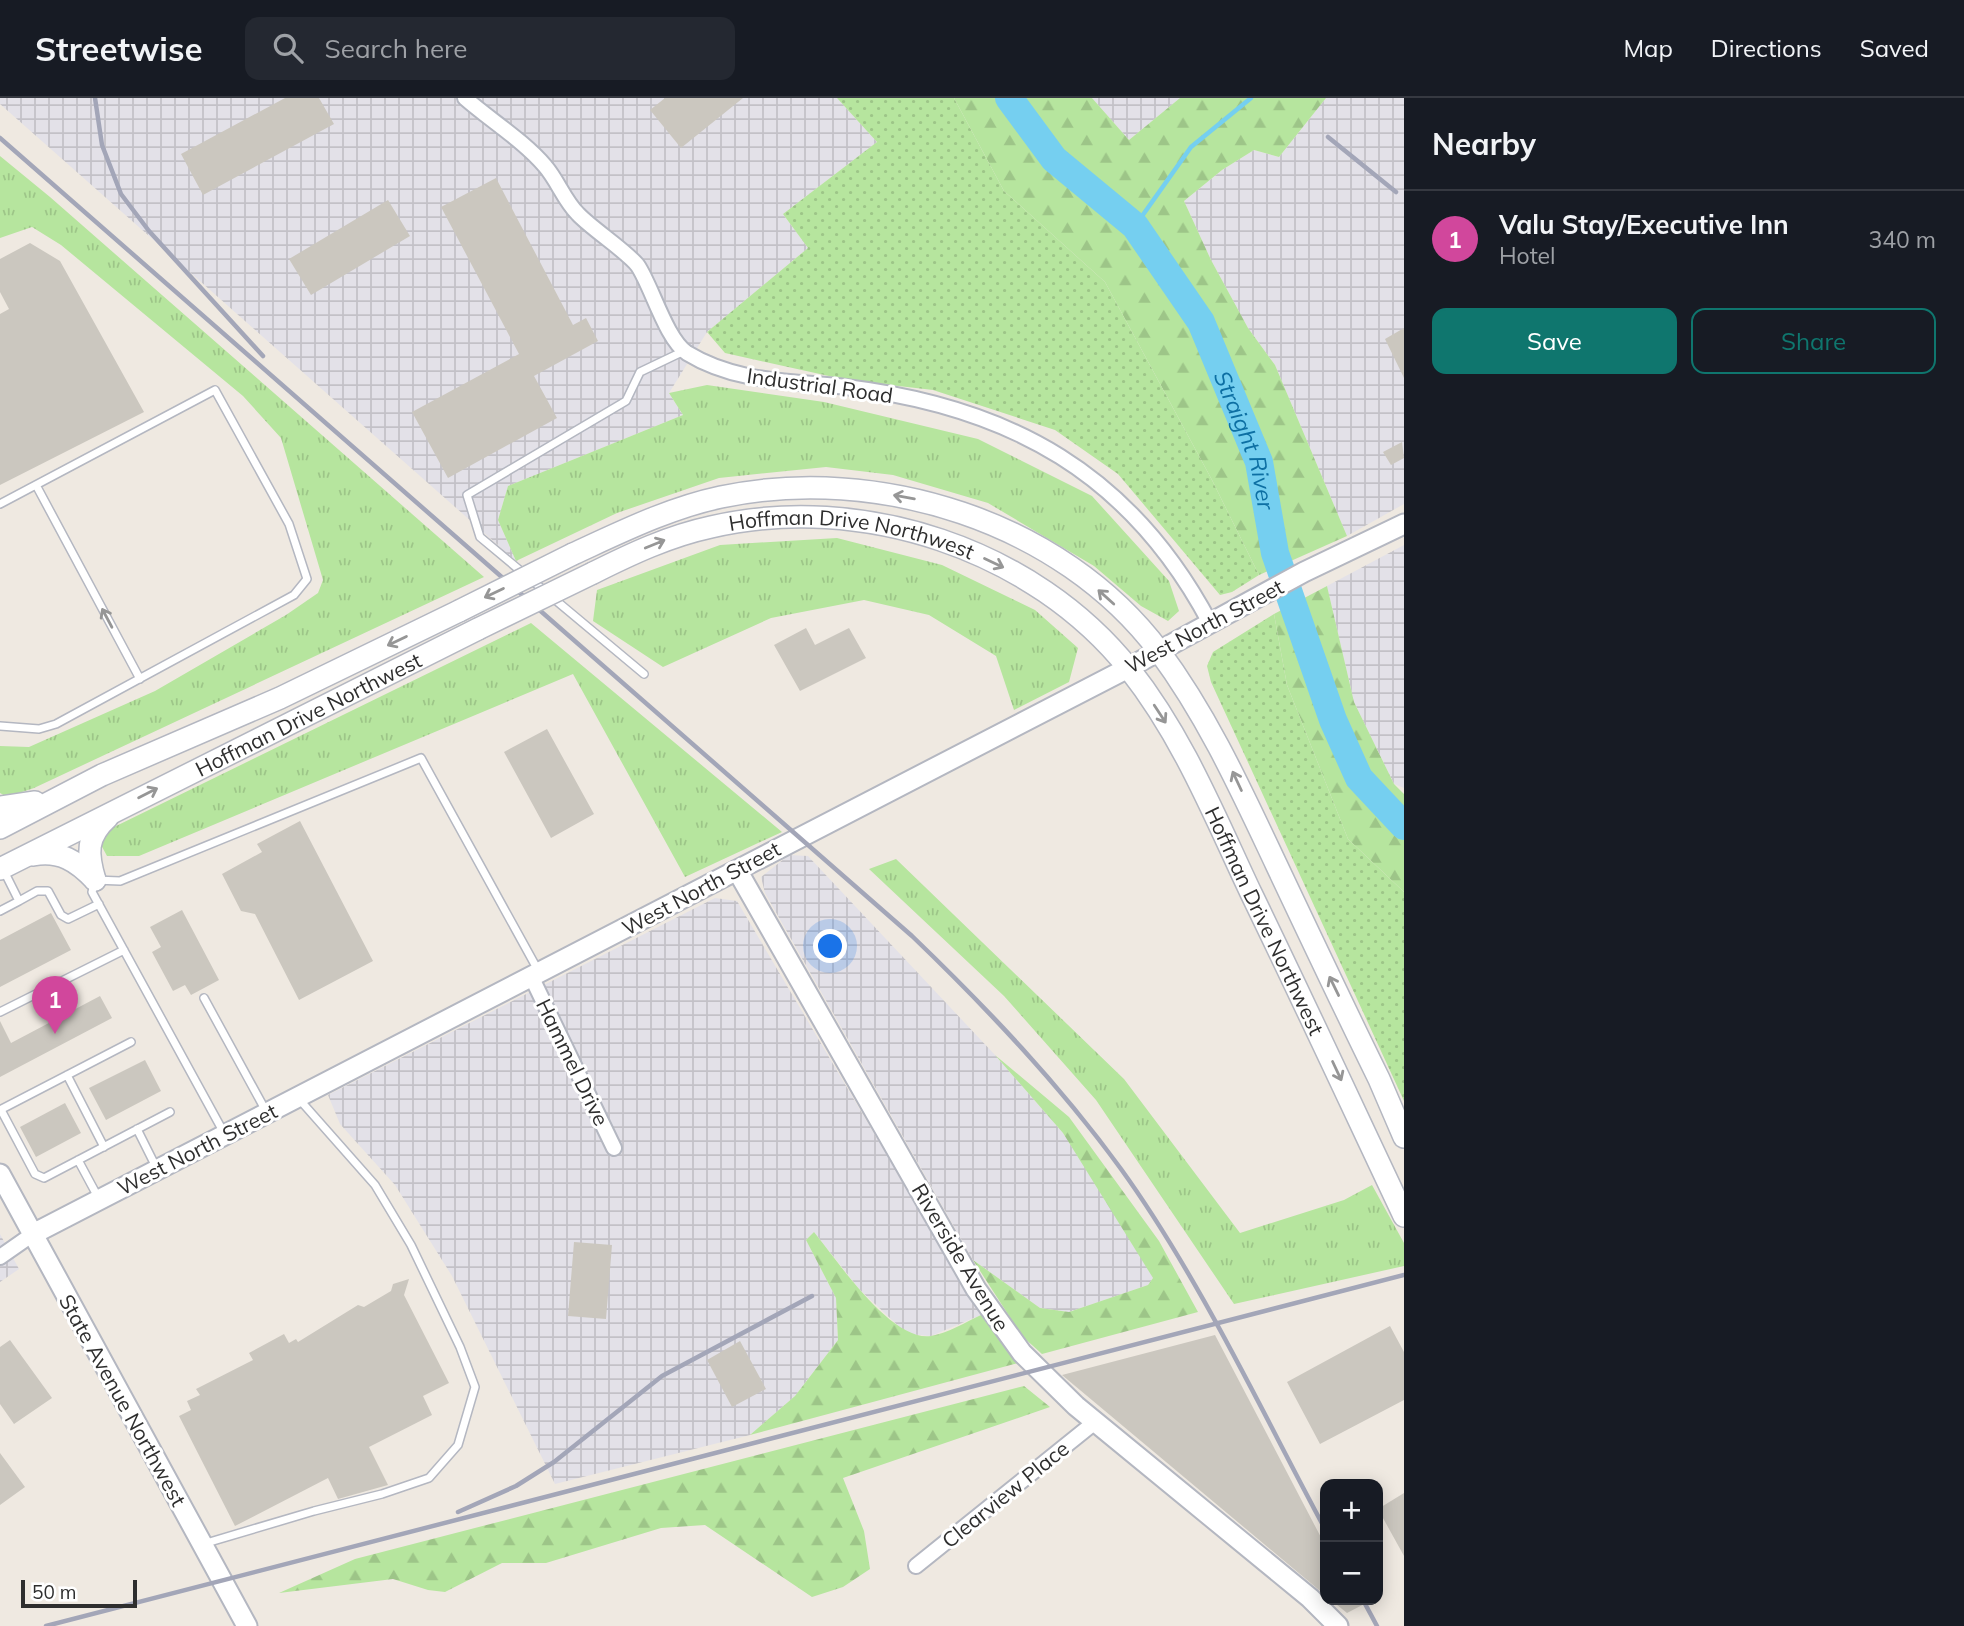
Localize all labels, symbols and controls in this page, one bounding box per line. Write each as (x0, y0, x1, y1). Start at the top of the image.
search box (245, 17, 735, 80)
text: Streetwise (35, 28, 203, 69)
icon: search (269, 29, 307, 67)
text: Search here (325, 32, 467, 65)
text: Map (1623, 33, 1673, 63)
text: Directions (1711, 33, 1822, 63)
text: Saved (1860, 33, 1929, 63)
text: Nearby (1432, 125, 1536, 163)
text: Valu Stay/Executive Inn (1499, 208, 1789, 241)
text: 1 (1448, 225, 1462, 254)
text: 340 m (1868, 225, 1936, 254)
text: Hotel (1499, 241, 1556, 270)
button: Save (1432, 308, 1677, 374)
button: Share (1691, 308, 1936, 374)
street label: Industrial Road (745, 362, 895, 408)
water label: Straight River (1208, 366, 1282, 513)
one-way arrow (893, 490, 916, 503)
street label: Hoffman Drive Northwest (727, 504, 978, 564)
one-way arrow (644, 537, 665, 550)
one-way arrow (983, 557, 1004, 570)
street label: West North Street (1120, 573, 1288, 679)
one-way arrow (484, 587, 505, 601)
one-way arrow (1098, 588, 1115, 605)
one-way arrow (100, 609, 114, 629)
one-way arrow (387, 634, 408, 648)
street label: Hoffman Drive Northwest (191, 647, 426, 782)
one-way arrow (1153, 703, 1167, 723)
one-way arrow (1229, 771, 1243, 792)
one-way arrow (137, 786, 158, 800)
street label: Hoffman Drive Northwest (1200, 802, 1330, 1039)
street label: West North Street (617, 835, 785, 941)
your location (813, 929, 847, 963)
pin: 1 (32, 976, 78, 1034)
one-way arrow (1327, 976, 1340, 997)
street label: Hammel Drive (531, 994, 615, 1130)
one-way arrow (1330, 1060, 1344, 1081)
street label: West North Street (113, 1098, 281, 1200)
street label: Riverside Avenue (907, 1178, 1015, 1336)
street label: State Avenue Northwest (54, 1289, 192, 1511)
street label: Clearview Place (936, 1435, 1074, 1553)
map controls (1320, 1479, 1383, 1605)
button: + (1320, 1479, 1383, 1542)
button: − (1320, 1542, 1383, 1605)
scale bar (21, 1577, 136, 1609)
text: 50 m (32, 1580, 76, 1604)

